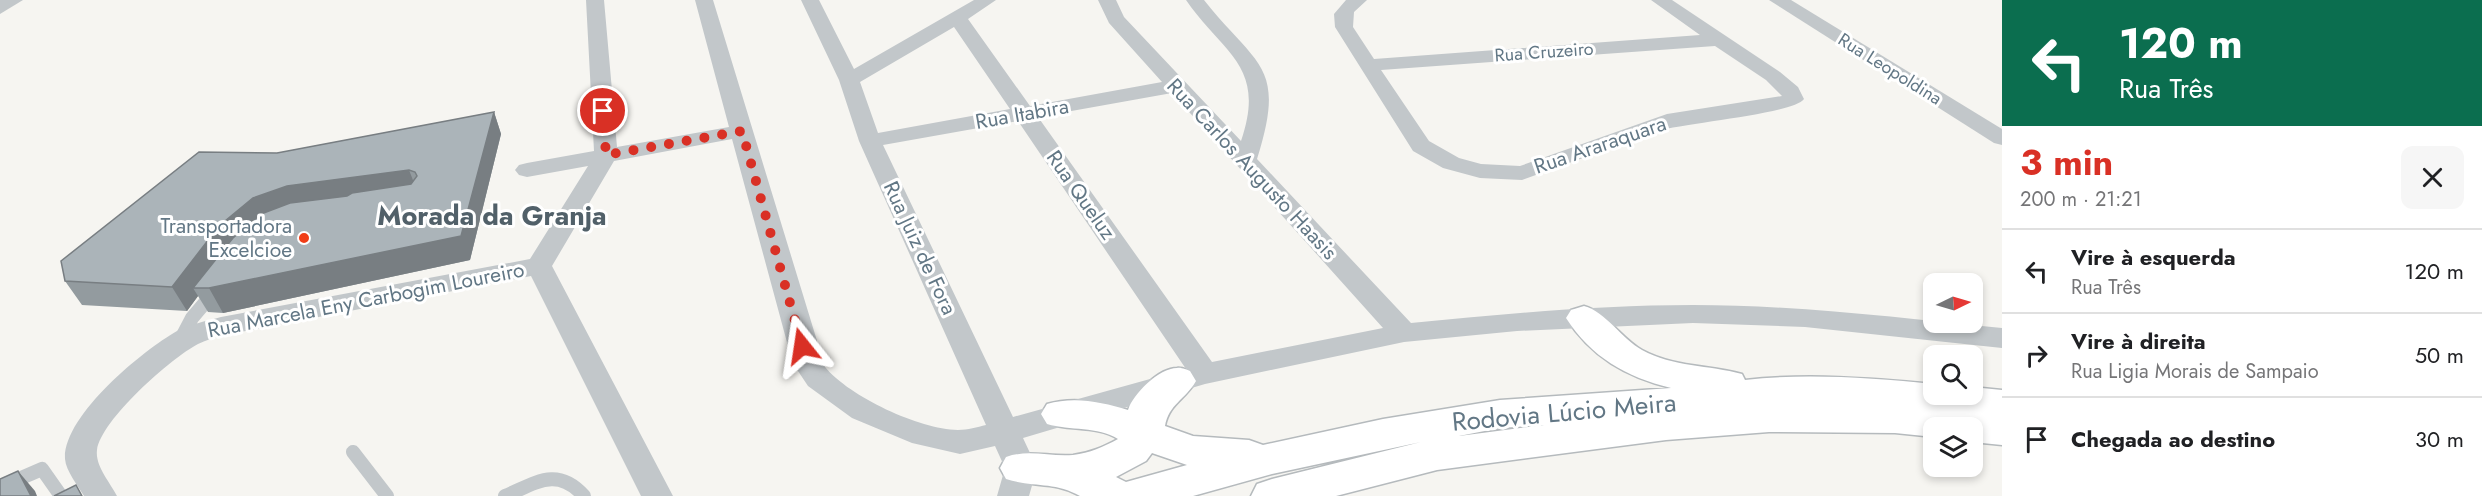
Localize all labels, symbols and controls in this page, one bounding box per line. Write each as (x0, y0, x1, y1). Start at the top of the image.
text: 120 m (2119, 13, 2243, 74)
icon: left (2020, 24, 2098, 102)
street label: Rua Leopoldina (1833, 27, 1947, 111)
street label: Rua Cruzeiro (1494, 36, 1595, 68)
text: Rua Três (2119, 69, 2213, 108)
street label: Rua Carlos Augusto Haasis (1160, 72, 1344, 266)
pin (577, 85, 628, 136)
street label: Rua Itabira (973, 91, 1071, 137)
icon: arrive (586, 94, 619, 127)
street label: Rua Araraquara (1530, 108, 1670, 182)
text: 3 min (2020, 136, 2113, 188)
street label: Rua Queluz (1039, 144, 1123, 246)
button: close (2401, 146, 2464, 209)
street label: Rua Juiz de Fora (876, 176, 964, 320)
text: 200 m · 21:21 (2020, 185, 2142, 214)
district label: Morada da Granja (377, 196, 607, 235)
place label: Transportadora Excelcioe (161, 211, 292, 265)
marker: Transportadora Excelcioe (297, 231, 311, 245)
text: Vire à esquerda (2071, 241, 2236, 273)
street label: Rua Marcela Eny Carbogim Loureiro (205, 255, 527, 345)
icon: left (2020, 255, 2053, 288)
text: 120 m (2405, 255, 2464, 287)
north arrow (1923, 273, 1983, 333)
map controls (1923, 273, 1983, 477)
text: Rua Três (2071, 273, 2141, 302)
position arrow (770, 314, 834, 378)
text: Vire à direita (2071, 325, 2206, 357)
icon: right (2020, 339, 2053, 372)
text: 50 m (2415, 339, 2464, 371)
button: search (1923, 345, 1983, 405)
text: Rua Ligia Morais de Sampaio (2071, 357, 2319, 386)
street label: Rodovia Lúcio Meira (1450, 383, 1678, 441)
button: layers (1923, 417, 1983, 477)
icon: arrive (2020, 423, 2053, 456)
text: Chegada ao destino (2071, 423, 2275, 455)
text: 30 m (2415, 423, 2464, 455)

